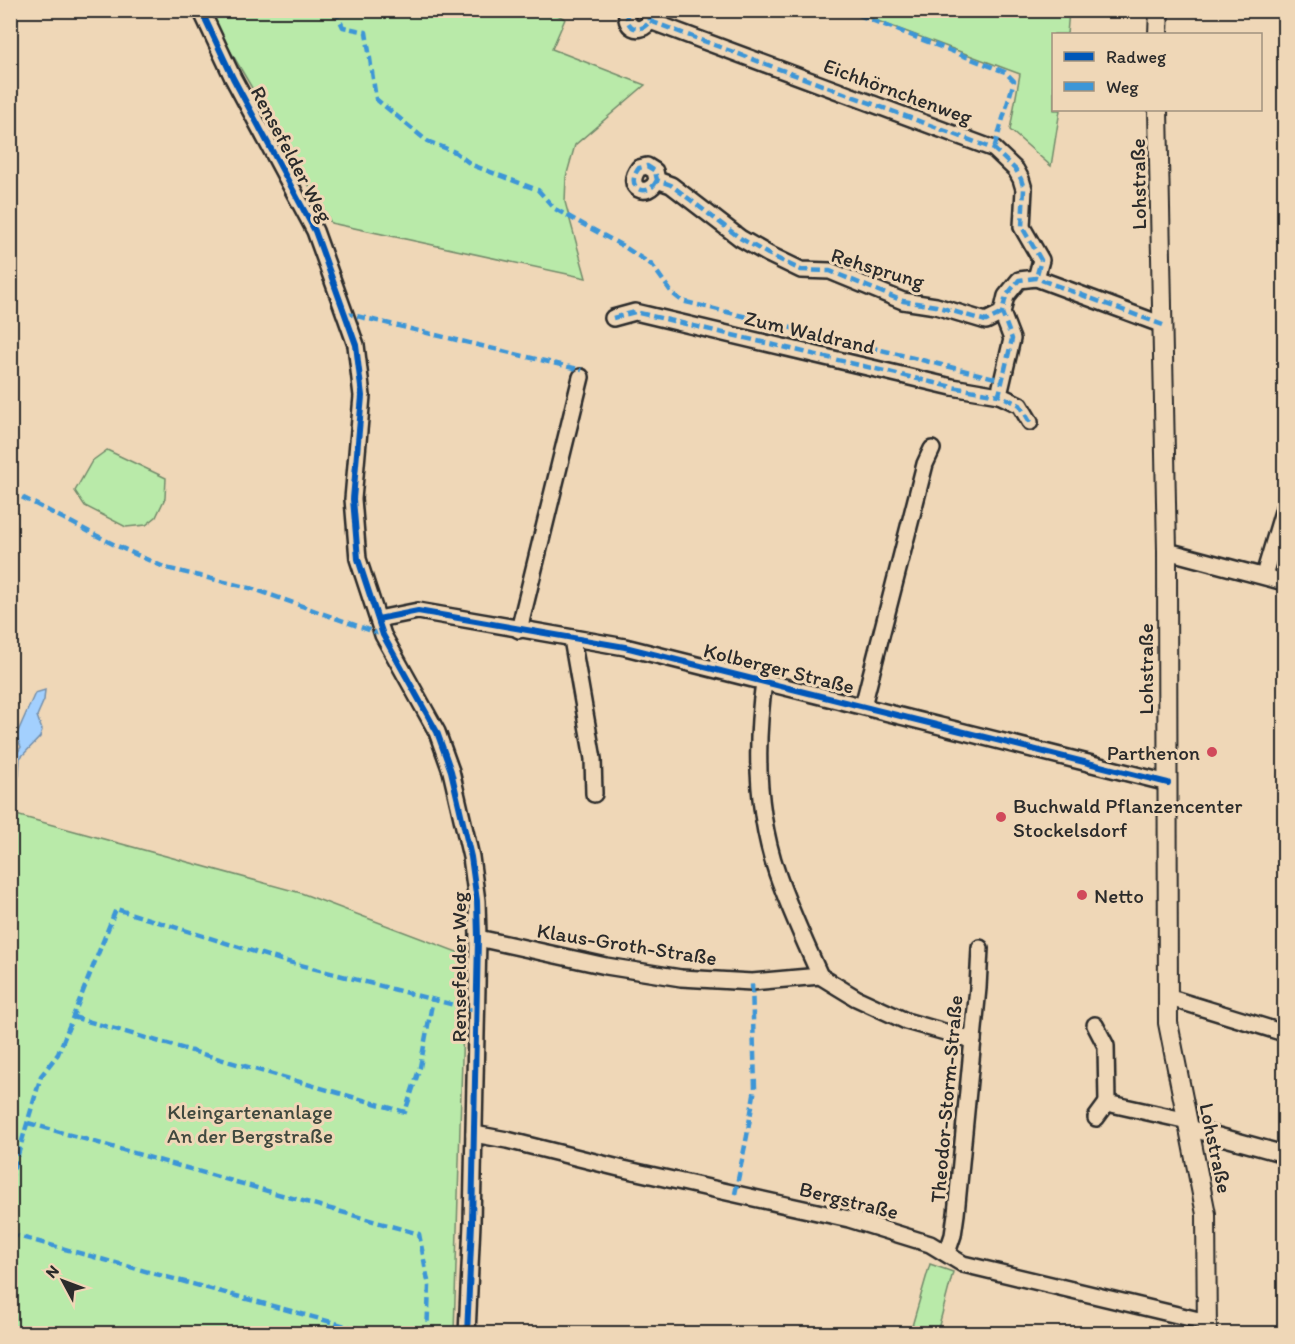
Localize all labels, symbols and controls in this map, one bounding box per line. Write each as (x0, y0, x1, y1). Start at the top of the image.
legend (1052, 33, 1262, 111)
text: Radweg (1106, 46, 1167, 68)
street label: Eichhörnchenweg (820, 53, 976, 130)
text: Weg (1106, 76, 1139, 98)
street label: Rensefelder Weg (246, 82, 339, 227)
street label: Lohstraße (1125, 138, 1151, 230)
street label: Rehsprung (828, 242, 928, 294)
street label: Zum Waldrand (742, 305, 878, 359)
street label: Lohstraße (1133, 623, 1158, 715)
street label: Kolberger Straße (701, 637, 857, 699)
place label: Parthenon (1107, 740, 1200, 765)
marker: Parthenon (1205, 745, 1219, 759)
place label: Buchwald Pflanzencenter Stockelsdorf (1013, 793, 1242, 842)
marker: Buchwald Pflanzencenter Stockelsdorf (994, 810, 1008, 824)
place label: Netto (1094, 883, 1144, 908)
marker: Netto (1075, 888, 1089, 902)
street label: Rensefelder Weg (446, 891, 471, 1042)
street label: Klaus-Groth-Straße (535, 917, 719, 971)
street label: Theodor-Storm-Straße (924, 994, 968, 1204)
park label: Kleingartenanlage An der Bergstraße (167, 1099, 333, 1148)
street label: Lohstraße (1194, 1101, 1238, 1195)
street label: Bergstraße (797, 1176, 901, 1224)
north arrow (33, 1251, 93, 1311)
text: N (41, 1261, 63, 1282)

